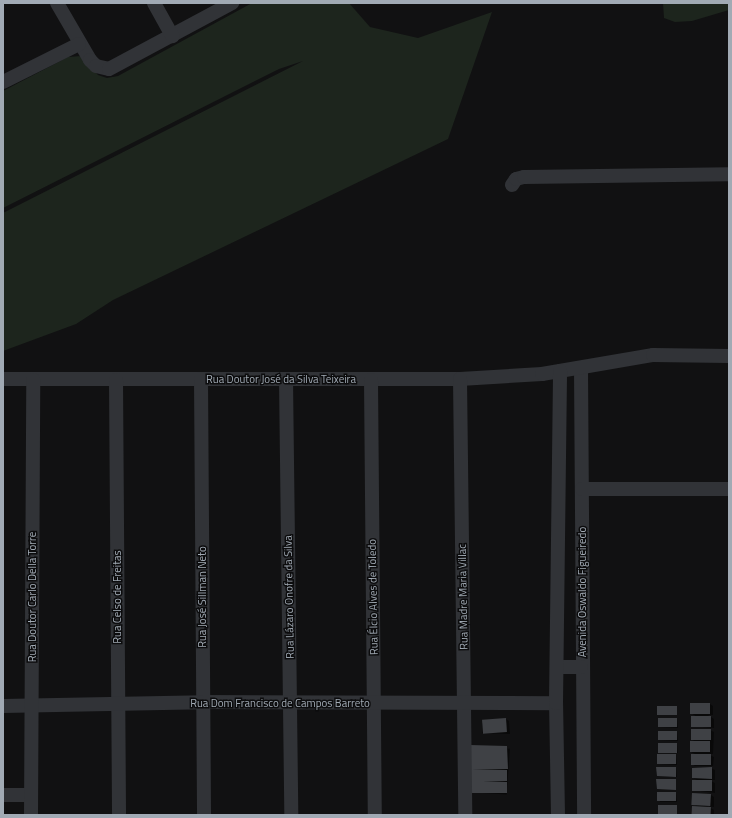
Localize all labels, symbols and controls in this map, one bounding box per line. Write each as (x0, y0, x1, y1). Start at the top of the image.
street label: Rua Doutor José da Silva Teixeira (206, 372, 356, 386)
street label: Avenida Oswaldo Figueiredo (575, 527, 589, 657)
street label: Rua Doutor Carlo Della Torre (25, 532, 39, 662)
street label: Rua Lázaro Onofre da Silva (281, 535, 297, 659)
street label: Rua Élcio Alves de Toledo (365, 539, 381, 655)
street label: Rua Madre Maria Villac (455, 544, 471, 650)
street label: Rua José Sillman Neto (195, 546, 209, 648)
street label: Rua Celso de Freitas (110, 550, 124, 644)
street label: Rua Dom Francisco de Campos Barreto (190, 696, 370, 710)

